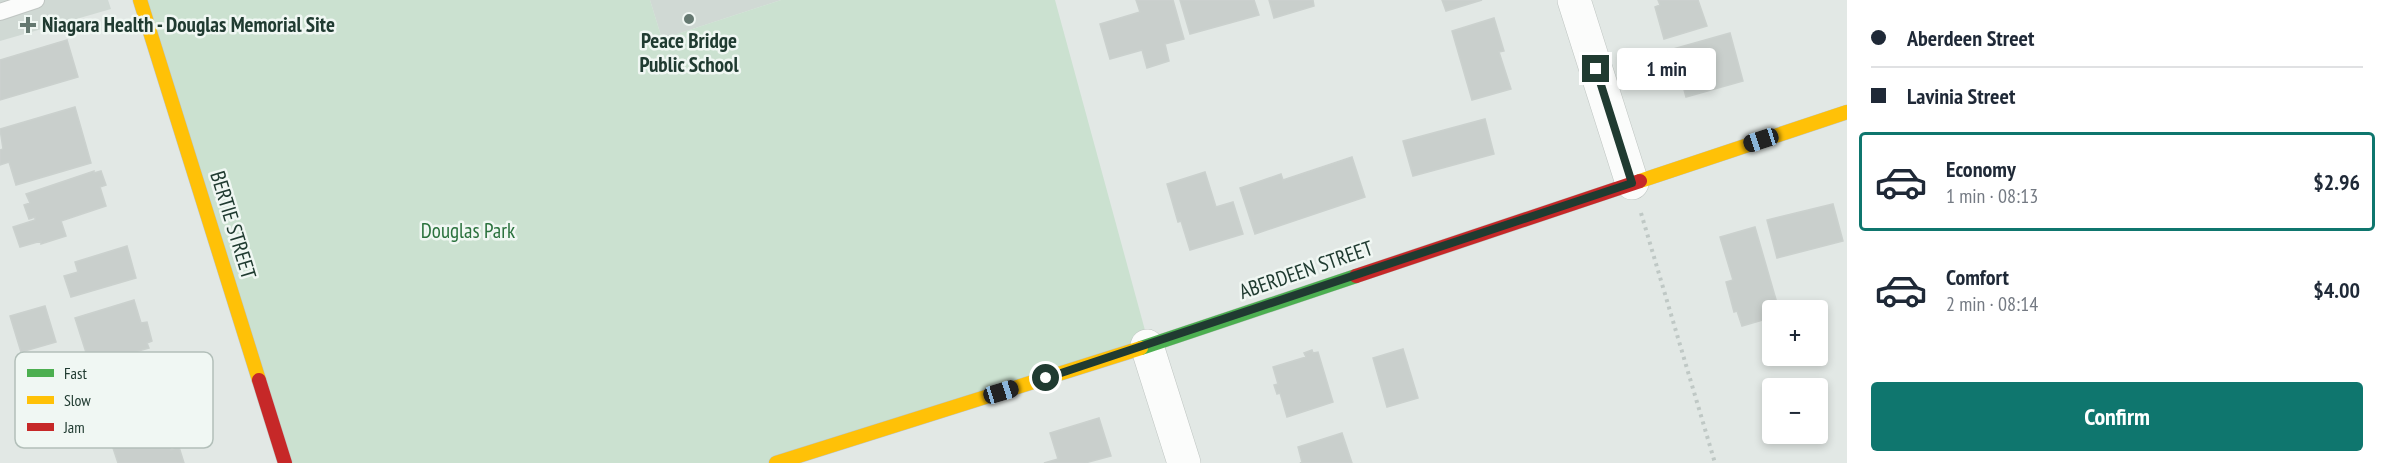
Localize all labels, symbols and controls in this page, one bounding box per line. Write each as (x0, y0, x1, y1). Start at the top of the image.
place label: Niagara Health - Douglas Memorial Site (42, 11, 335, 38)
marker: Peace Bridge Public School (682, 12, 696, 26)
marker: Niagara Health - Douglas Memorial Site (19, 16, 37, 34)
text: Aberdeen Street (1907, 24, 2034, 52)
place label: Peace Bridge Public School (639, 27, 739, 78)
callout: 1 min (1617, 48, 1716, 90)
route end (1582, 55, 1609, 82)
text: 1 min (1646, 56, 1687, 82)
text: Lavinia Street (1907, 82, 2015, 110)
car (1741, 126, 1781, 154)
icon: car (1874, 155, 1928, 209)
text: Economy (1946, 155, 2016, 183)
street label: BERTIE STREET (204, 168, 263, 283)
text: $2.96 (2313, 168, 2360, 196)
text: 1 min · 08:13 (1946, 183, 2038, 209)
park label: Douglas Park (421, 217, 515, 244)
street label: ABERDEEN STREET (1235, 234, 1377, 305)
icon: car (1874, 263, 1928, 317)
text: Comfort (1946, 263, 2009, 291)
text: $4.00 (2313, 276, 2360, 304)
text: 2 min · 08:14 (1946, 291, 2038, 317)
map controls (1762, 300, 1828, 444)
button: + (1762, 300, 1828, 366)
legend (15, 352, 213, 448)
text: Fast (64, 363, 87, 383)
route start (1032, 364, 1059, 391)
car (981, 378, 1021, 406)
button: − (1762, 378, 1828, 444)
button: Confirm (1871, 382, 2363, 451)
text: Slow (64, 390, 91, 410)
text: Jam (63, 417, 85, 437)

